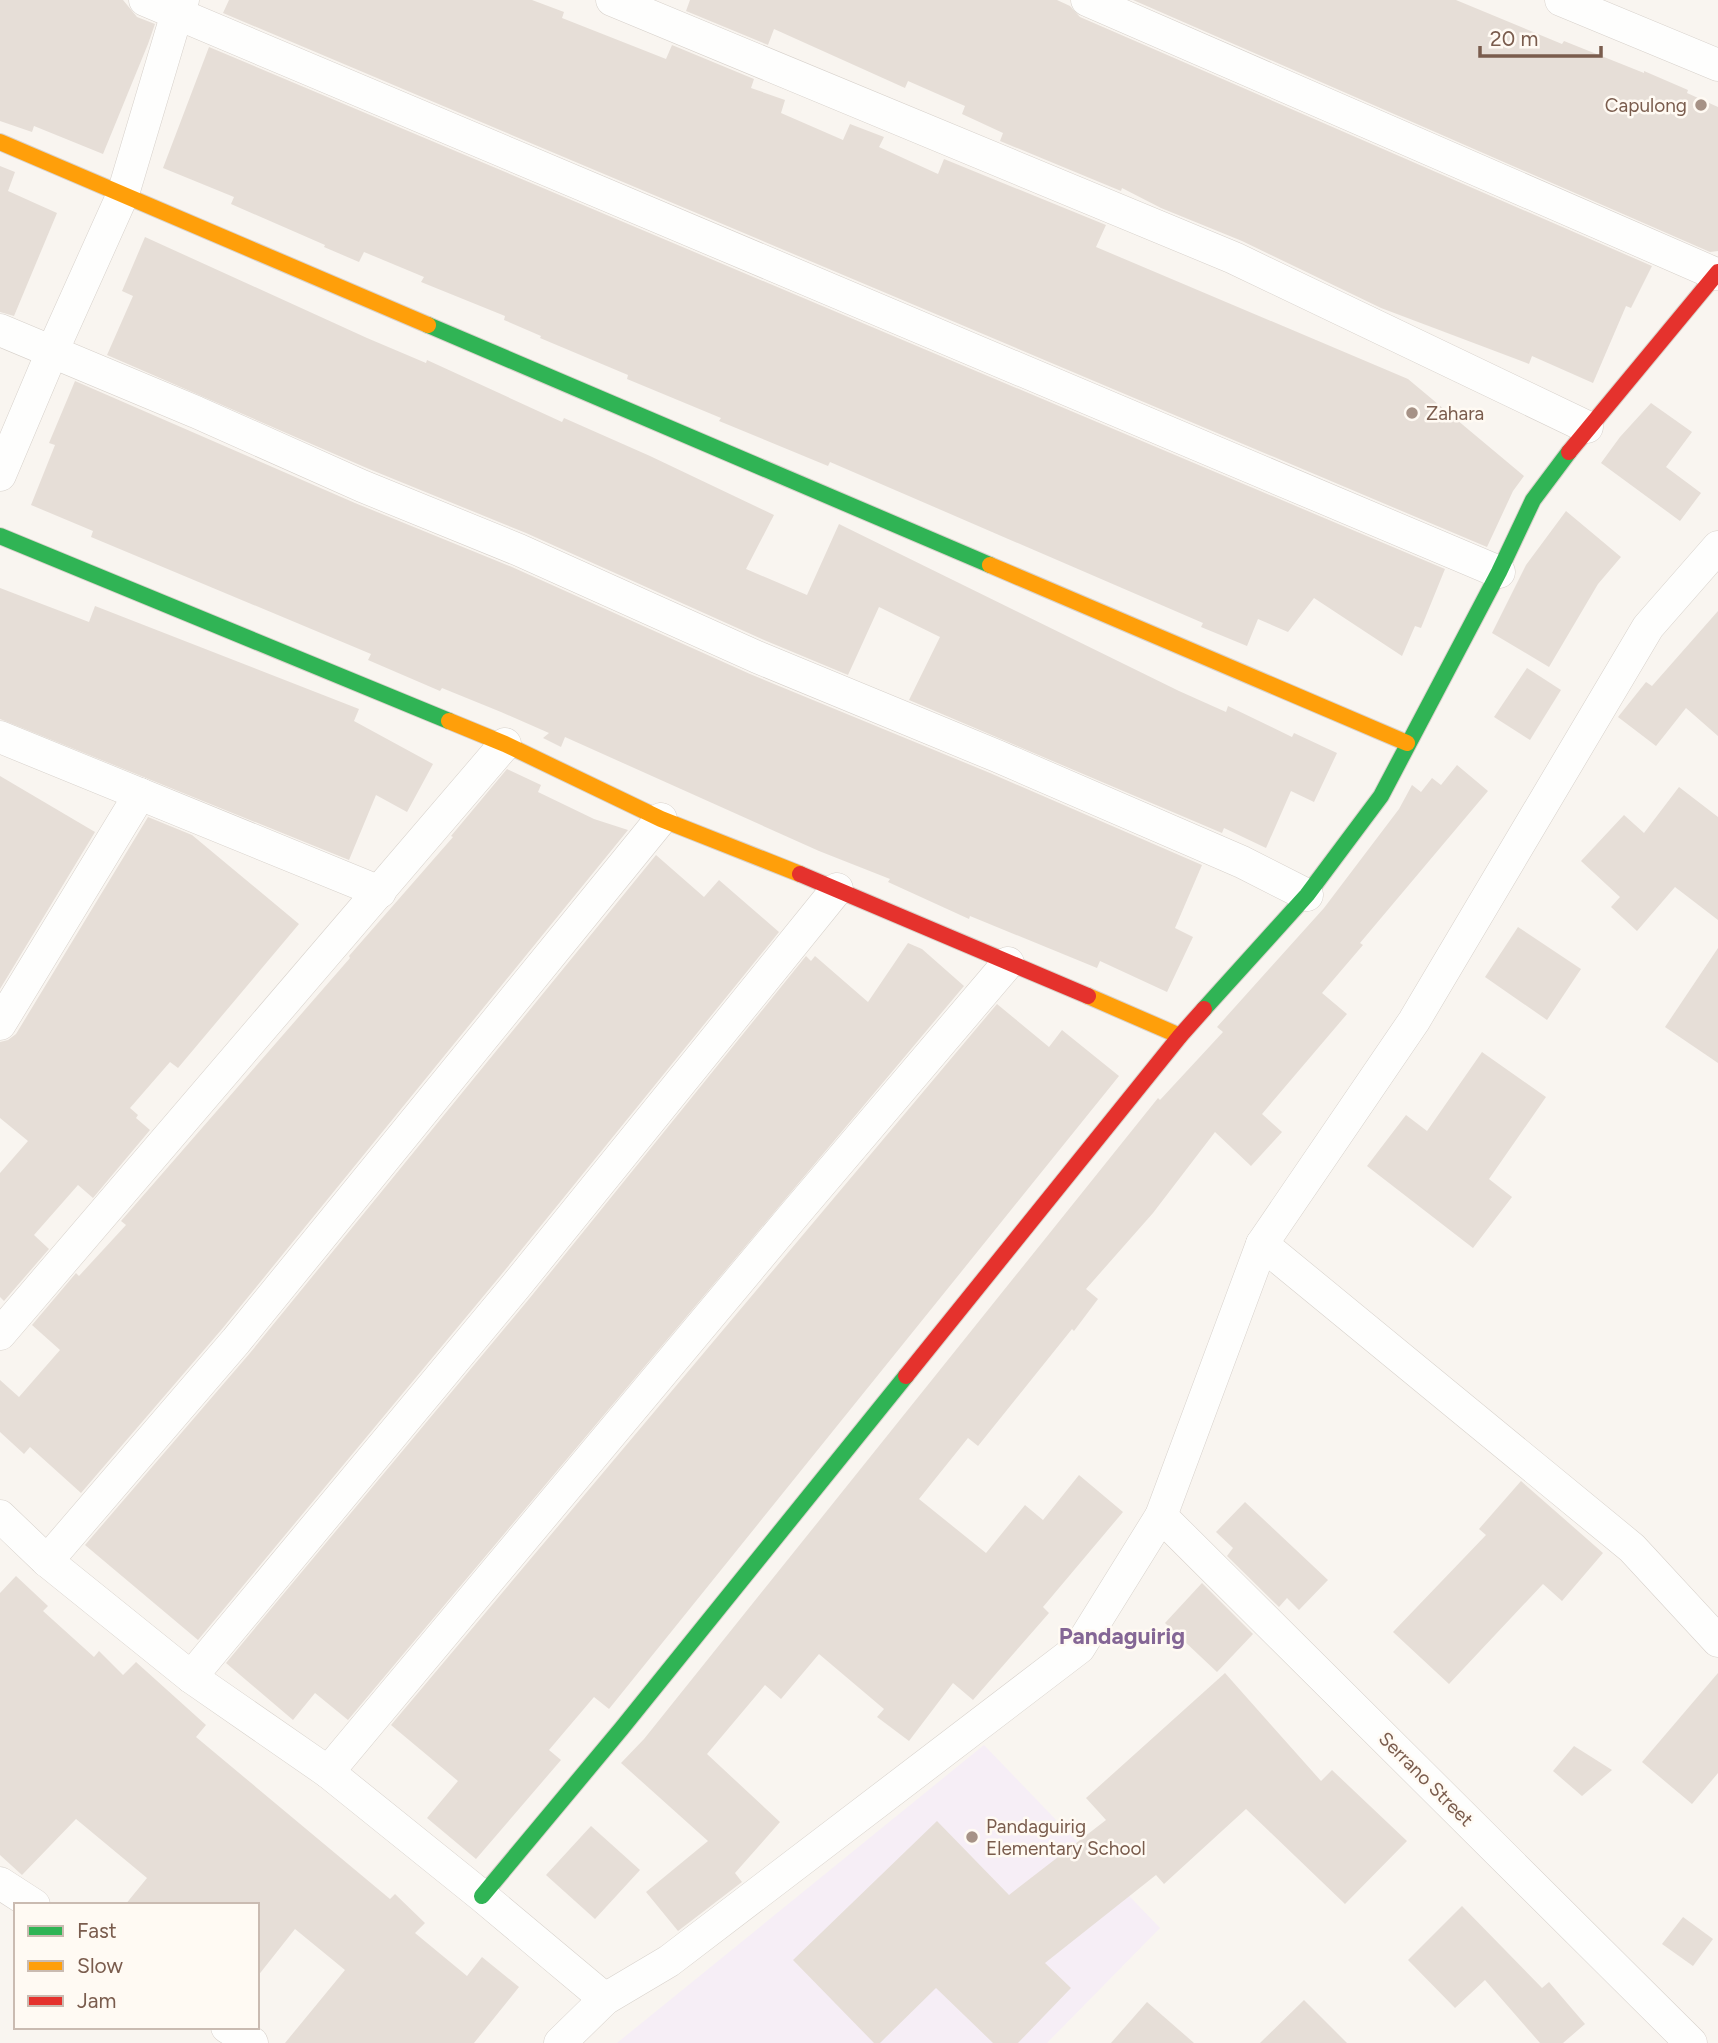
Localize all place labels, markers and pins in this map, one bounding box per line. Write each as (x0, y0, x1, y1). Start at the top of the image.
place label: Capulong (1605, 94, 1687, 117)
marker: Capulong (1693, 97, 1709, 113)
place label: Zahara (1426, 402, 1484, 425)
marker: Zahara (1404, 405, 1420, 421)
place label: Pandaguirig Elementary School (986, 1815, 1146, 1860)
marker: Pandaguirig Elementary School (964, 1829, 980, 1845)

